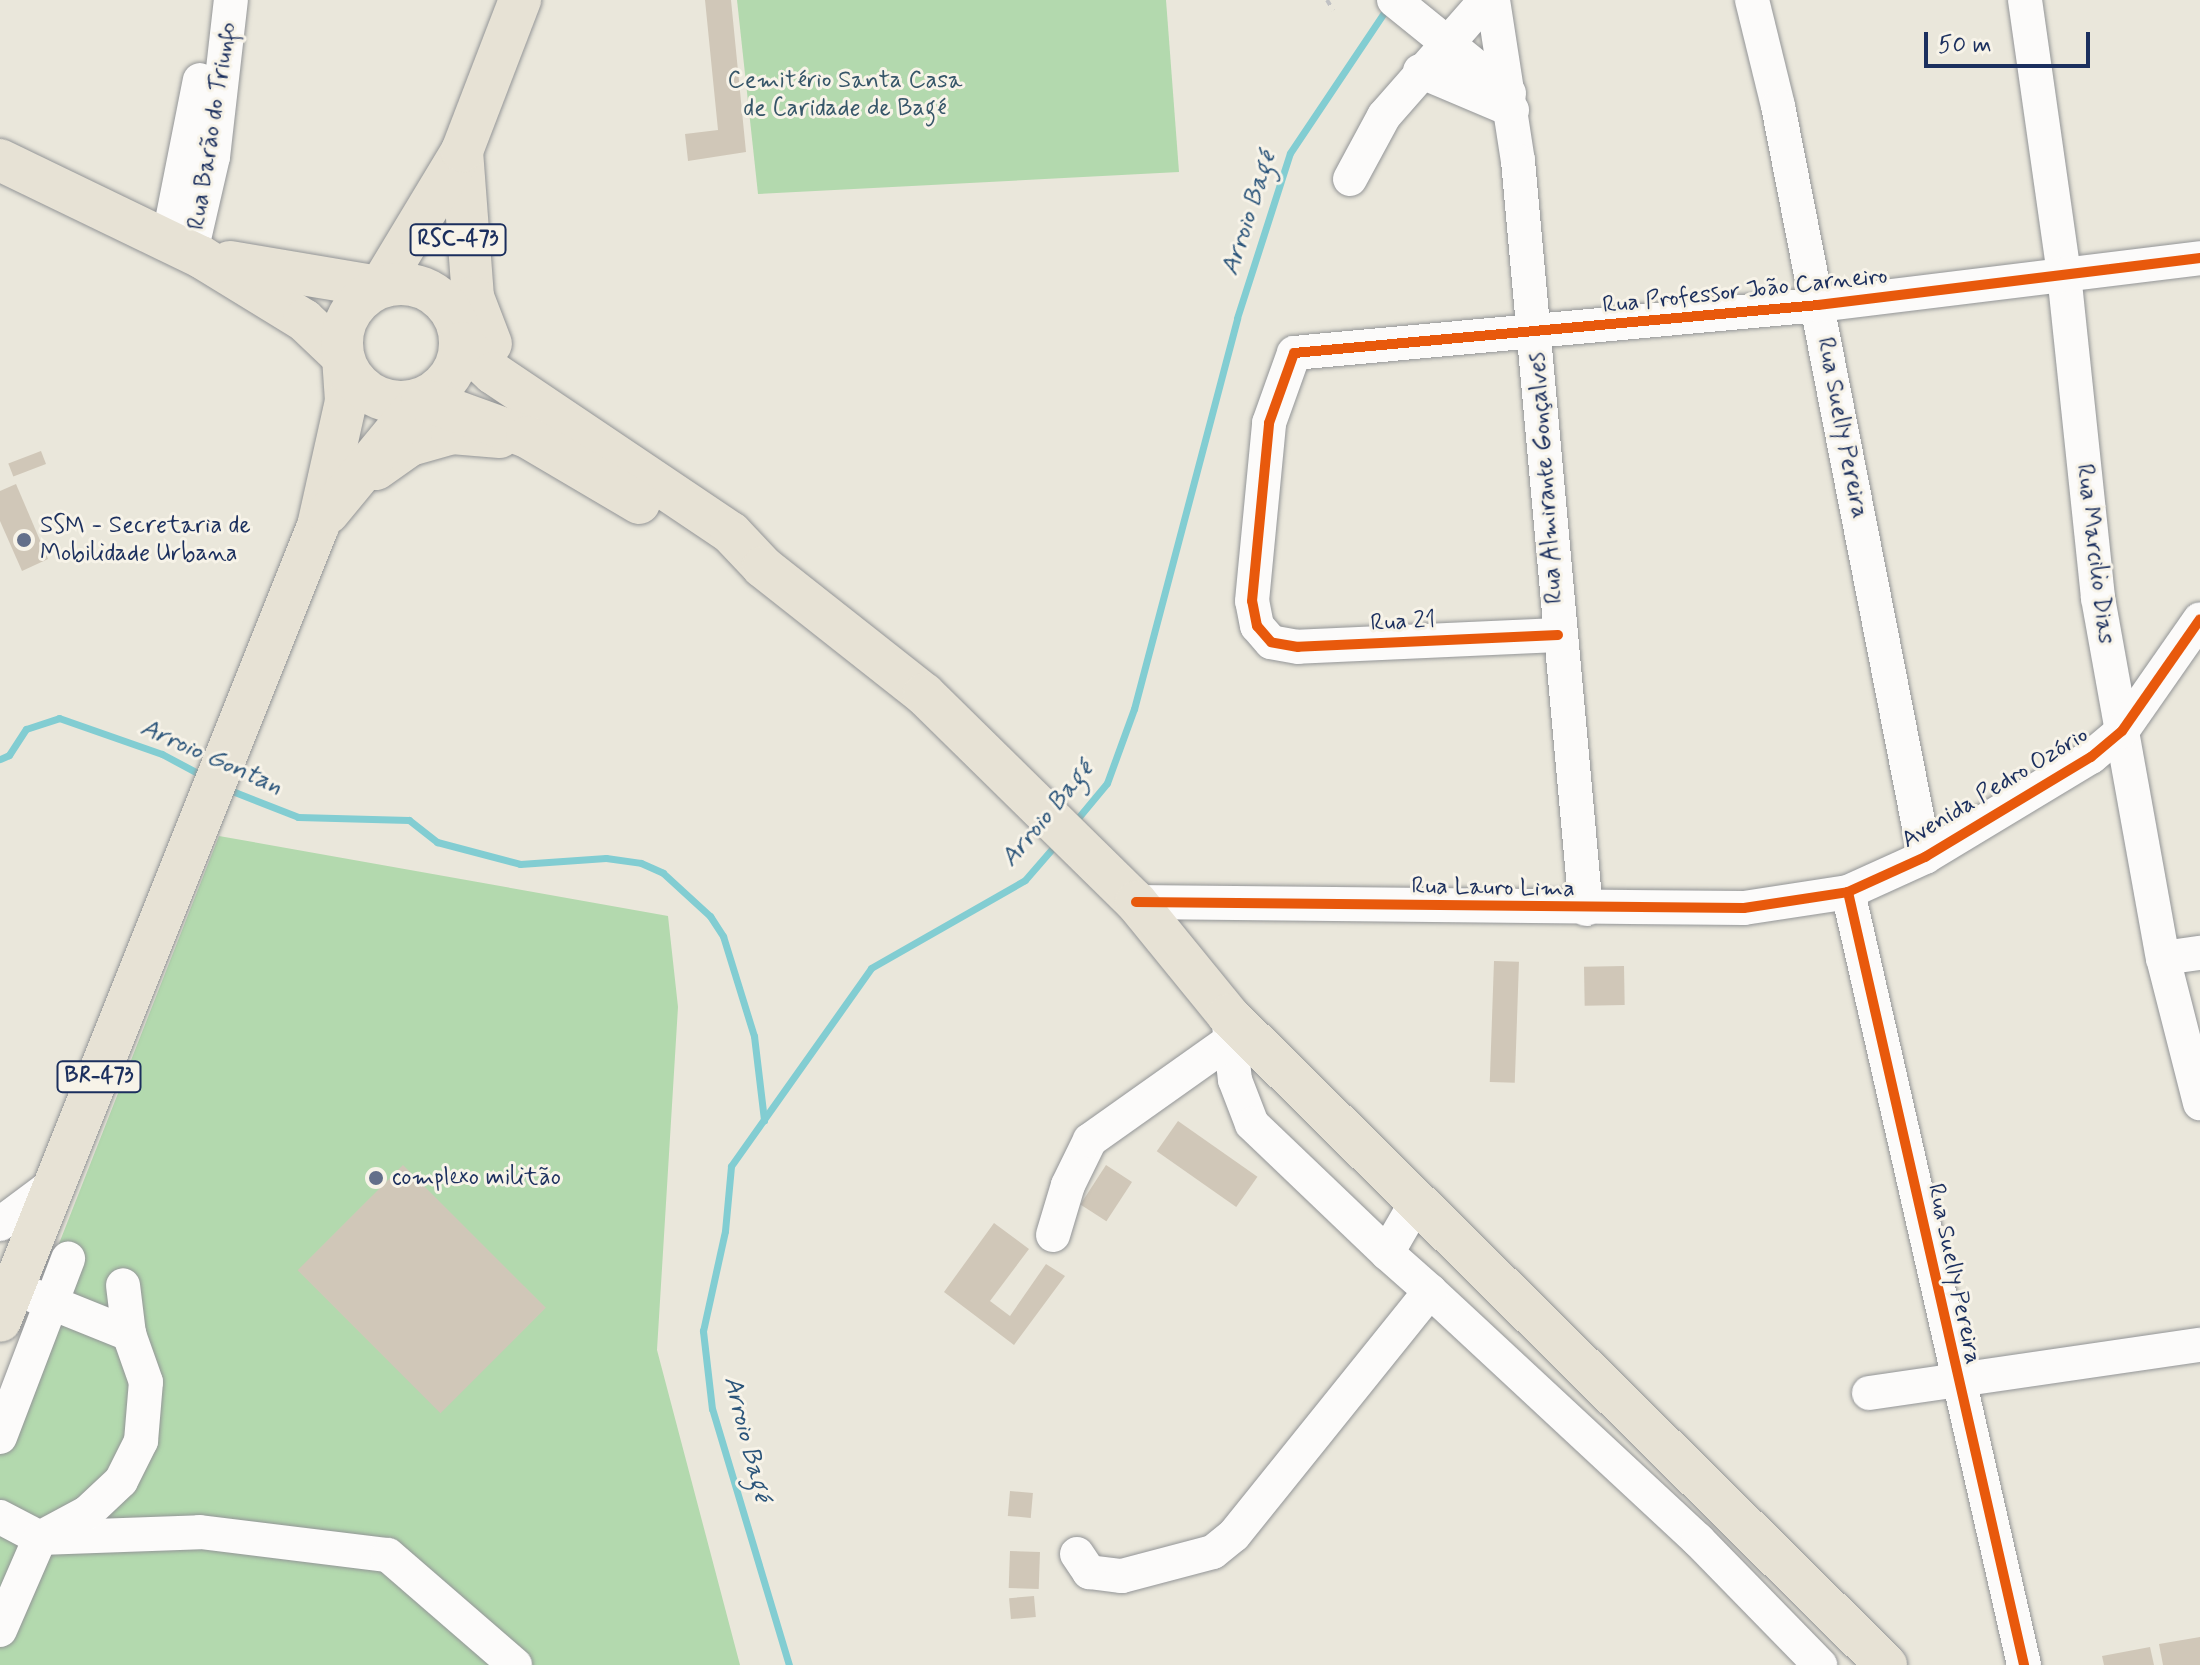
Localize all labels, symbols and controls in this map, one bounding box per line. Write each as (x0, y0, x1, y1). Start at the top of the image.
scale bar (1928, 16, 2094, 66)
street label: Rua Barão do Triunfo (182, 21, 244, 231)
text: 50 m (1938, 30, 1992, 61)
park label: Cemitério Santa Casa de Caridade de Bagé (730, 67, 960, 123)
water label: Arroio Bagé (1216, 149, 1284, 279)
road number: RSC-473 (408, 222, 508, 258)
street label: Rua Professor João Carneiro (1599, 262, 1891, 320)
street label: Rua Suelly Pereira (1811, 337, 1873, 519)
street label: Rua Almirante Gonçalves (1523, 349, 1569, 607)
street label: Rua Marcilio Dias (2070, 465, 2120, 643)
place label: SSM - Secretaria de Mobilidade Urbana (40, 512, 251, 568)
marker: SSM - Secretaria de Mobilidade Urbana (15, 531, 33, 549)
street label: Rua 21 (1370, 606, 1436, 638)
water label: Arroio Gontan (135, 713, 287, 803)
street label: Avenida Pedro Ozório (1897, 721, 2093, 855)
water label: Arroio Bagé (996, 757, 1100, 873)
street label: Rua Lauro Lima (1413, 872, 1573, 904)
road number: BR-473 (55, 1059, 143, 1095)
place label: complexo militão (392, 1164, 561, 1192)
marker: complexo militão (367, 1169, 385, 1187)
street label: Rua Suelly Pereira (1921, 1183, 1987, 1365)
water label: Arroio Bagé (716, 1374, 776, 1504)

